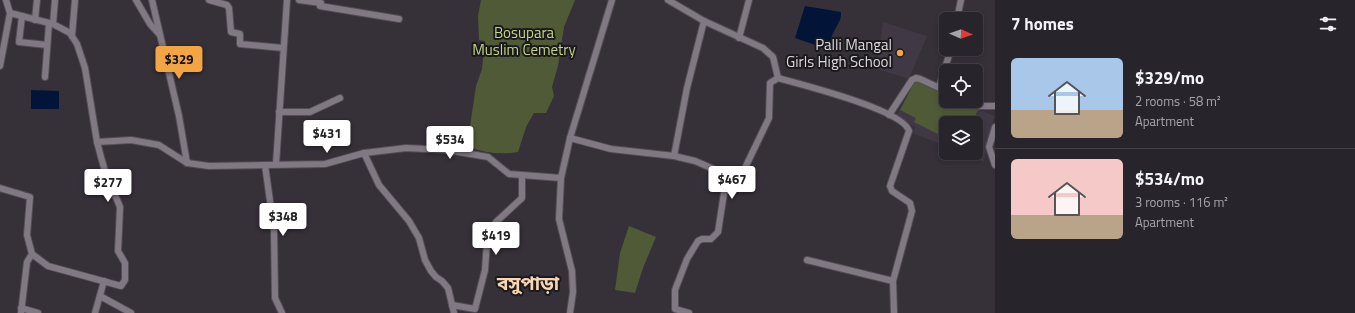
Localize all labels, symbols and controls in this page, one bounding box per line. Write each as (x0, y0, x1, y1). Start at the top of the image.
text: 7 homes (1011, 11, 1074, 37)
north arrow (939, 12, 983, 56)
map controls (939, 12, 983, 160)
icon: filters (1317, 13, 1339, 35)
park label: Bosupara Muslim Cemetry (472, 21, 576, 61)
place label: Palli Mangal Girls High School (786, 33, 892, 73)
pin: $329 (155, 46, 203, 80)
marker: Palli Mangal Girls High School (895, 48, 905, 58)
text: $329 (164, 49, 194, 69)
button: locate (939, 64, 983, 108)
text: $329/mo (1135, 65, 1204, 91)
icon: home (1043, 74, 1091, 122)
text: 2 rooms · 58 m² (1135, 91, 1221, 111)
text: Apartment (1135, 111, 1194, 131)
button: layers (939, 116, 983, 160)
pin: $431 (303, 120, 351, 154)
text: $431 (312, 123, 342, 143)
pin: $534 (426, 126, 474, 160)
text: $534 (435, 129, 465, 149)
pin: $467 (708, 166, 756, 200)
text: $534/mo (1135, 166, 1204, 192)
pin: $277 (84, 169, 132, 203)
text: $467 (717, 169, 747, 189)
text: $277 (93, 172, 123, 192)
icon: home (1043, 175, 1091, 223)
text: 3 rooms · 116 m² (1135, 192, 1228, 212)
pin: $348 (259, 203, 307, 237)
text: $348 (268, 206, 298, 226)
text: Apartment (1135, 212, 1194, 232)
pin: $419 (472, 222, 520, 256)
text: $419 (481, 225, 511, 245)
district label: বসুপাড়া (496, 268, 560, 297)

